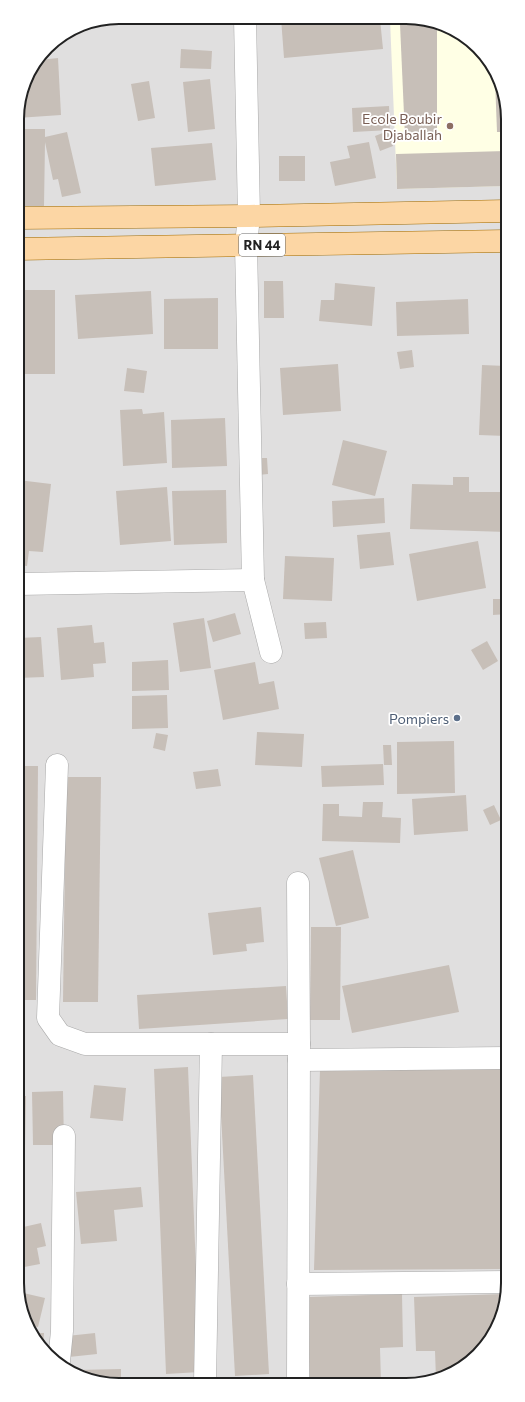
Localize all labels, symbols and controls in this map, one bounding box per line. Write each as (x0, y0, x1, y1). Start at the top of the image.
place label: Ecole Boubir Djaballah (362, 110, 442, 143)
marker: Ecole Boubir Djaballah (445, 121, 455, 131)
road number: RN 44 (239, 234, 285, 256)
place label: Pompiers (389, 710, 449, 727)
marker: Pompiers (452, 713, 462, 723)

